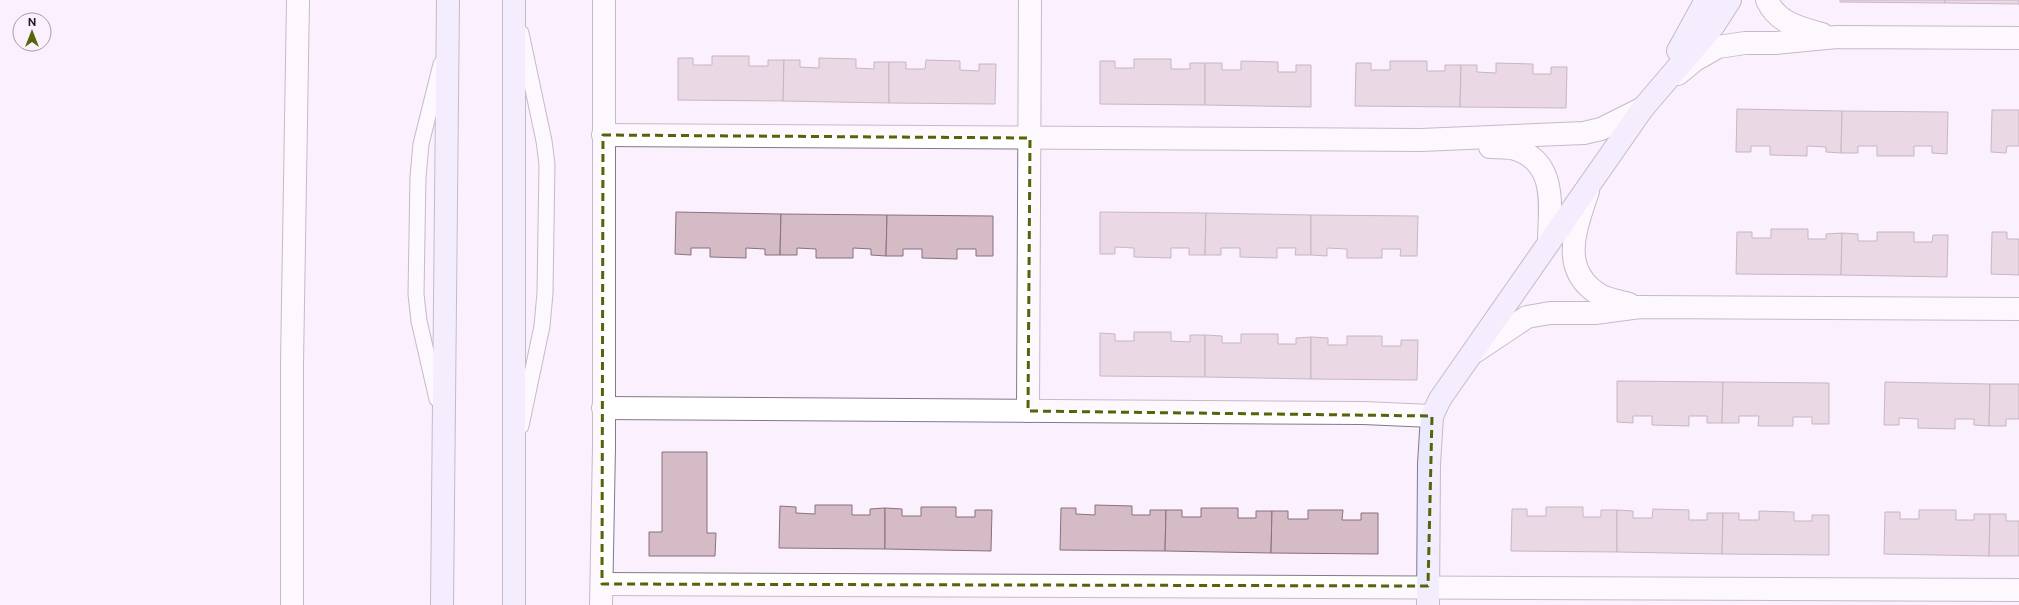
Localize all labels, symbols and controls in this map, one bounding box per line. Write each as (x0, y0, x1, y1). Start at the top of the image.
north arrow (12, 12, 52, 52)
text: N (28, 16, 36, 28)

